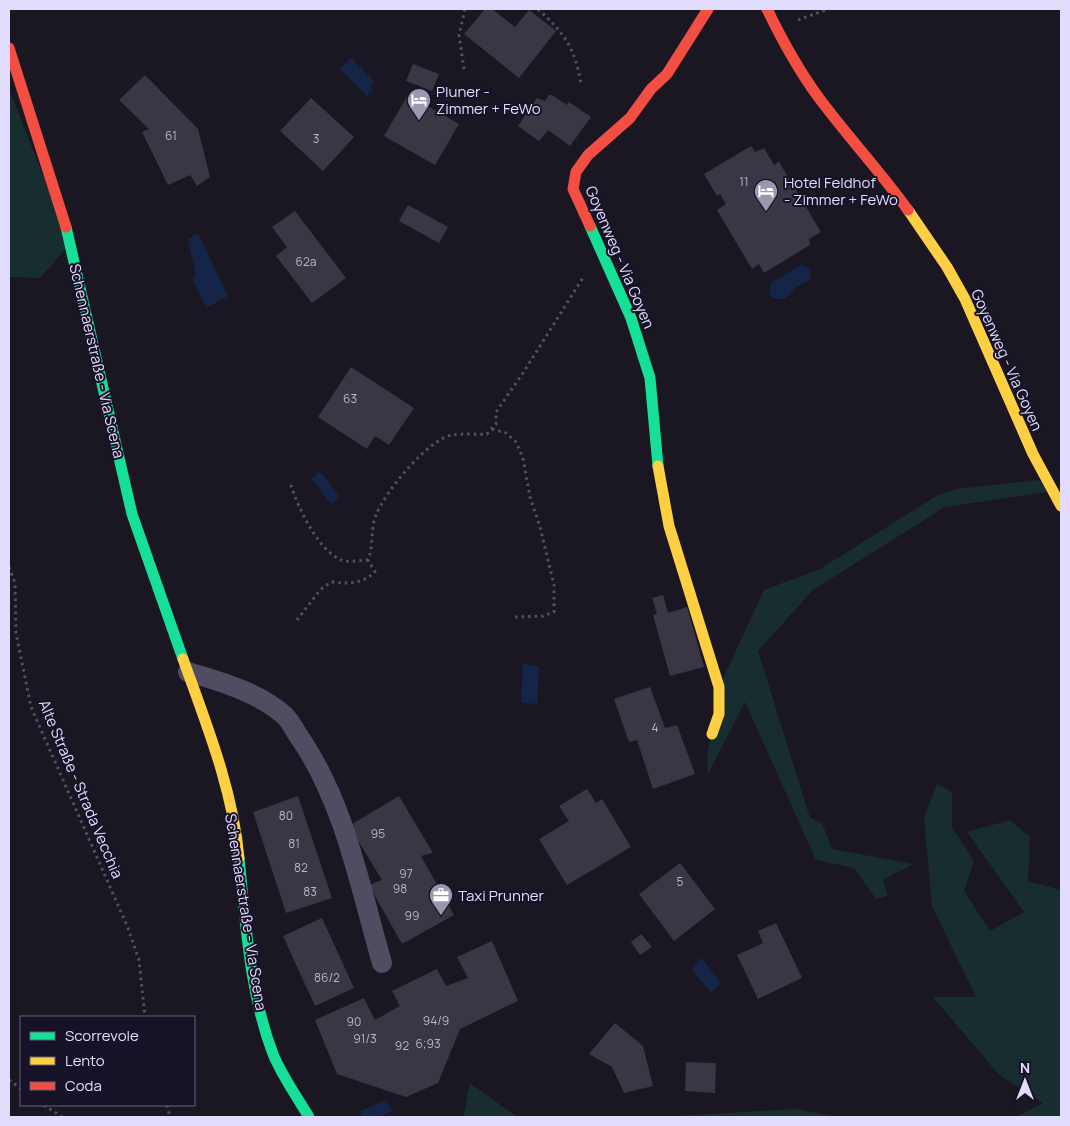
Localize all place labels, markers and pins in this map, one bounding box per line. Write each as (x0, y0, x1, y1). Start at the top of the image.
place label: Pluner - Zimmer + FeWo (436, 81, 541, 119)
hotel icon: Pluner - Zimmer + FeWo (406, 87, 432, 121)
place label: Hotel Feldhof - Zimmer + FeWo (784, 172, 898, 210)
hotel icon: Hotel Feldhof - Zimmer + FeWo (753, 178, 779, 212)
office icon: Taxi Prunner (428, 882, 454, 916)
place label: Taxi Prunner (458, 885, 545, 906)

